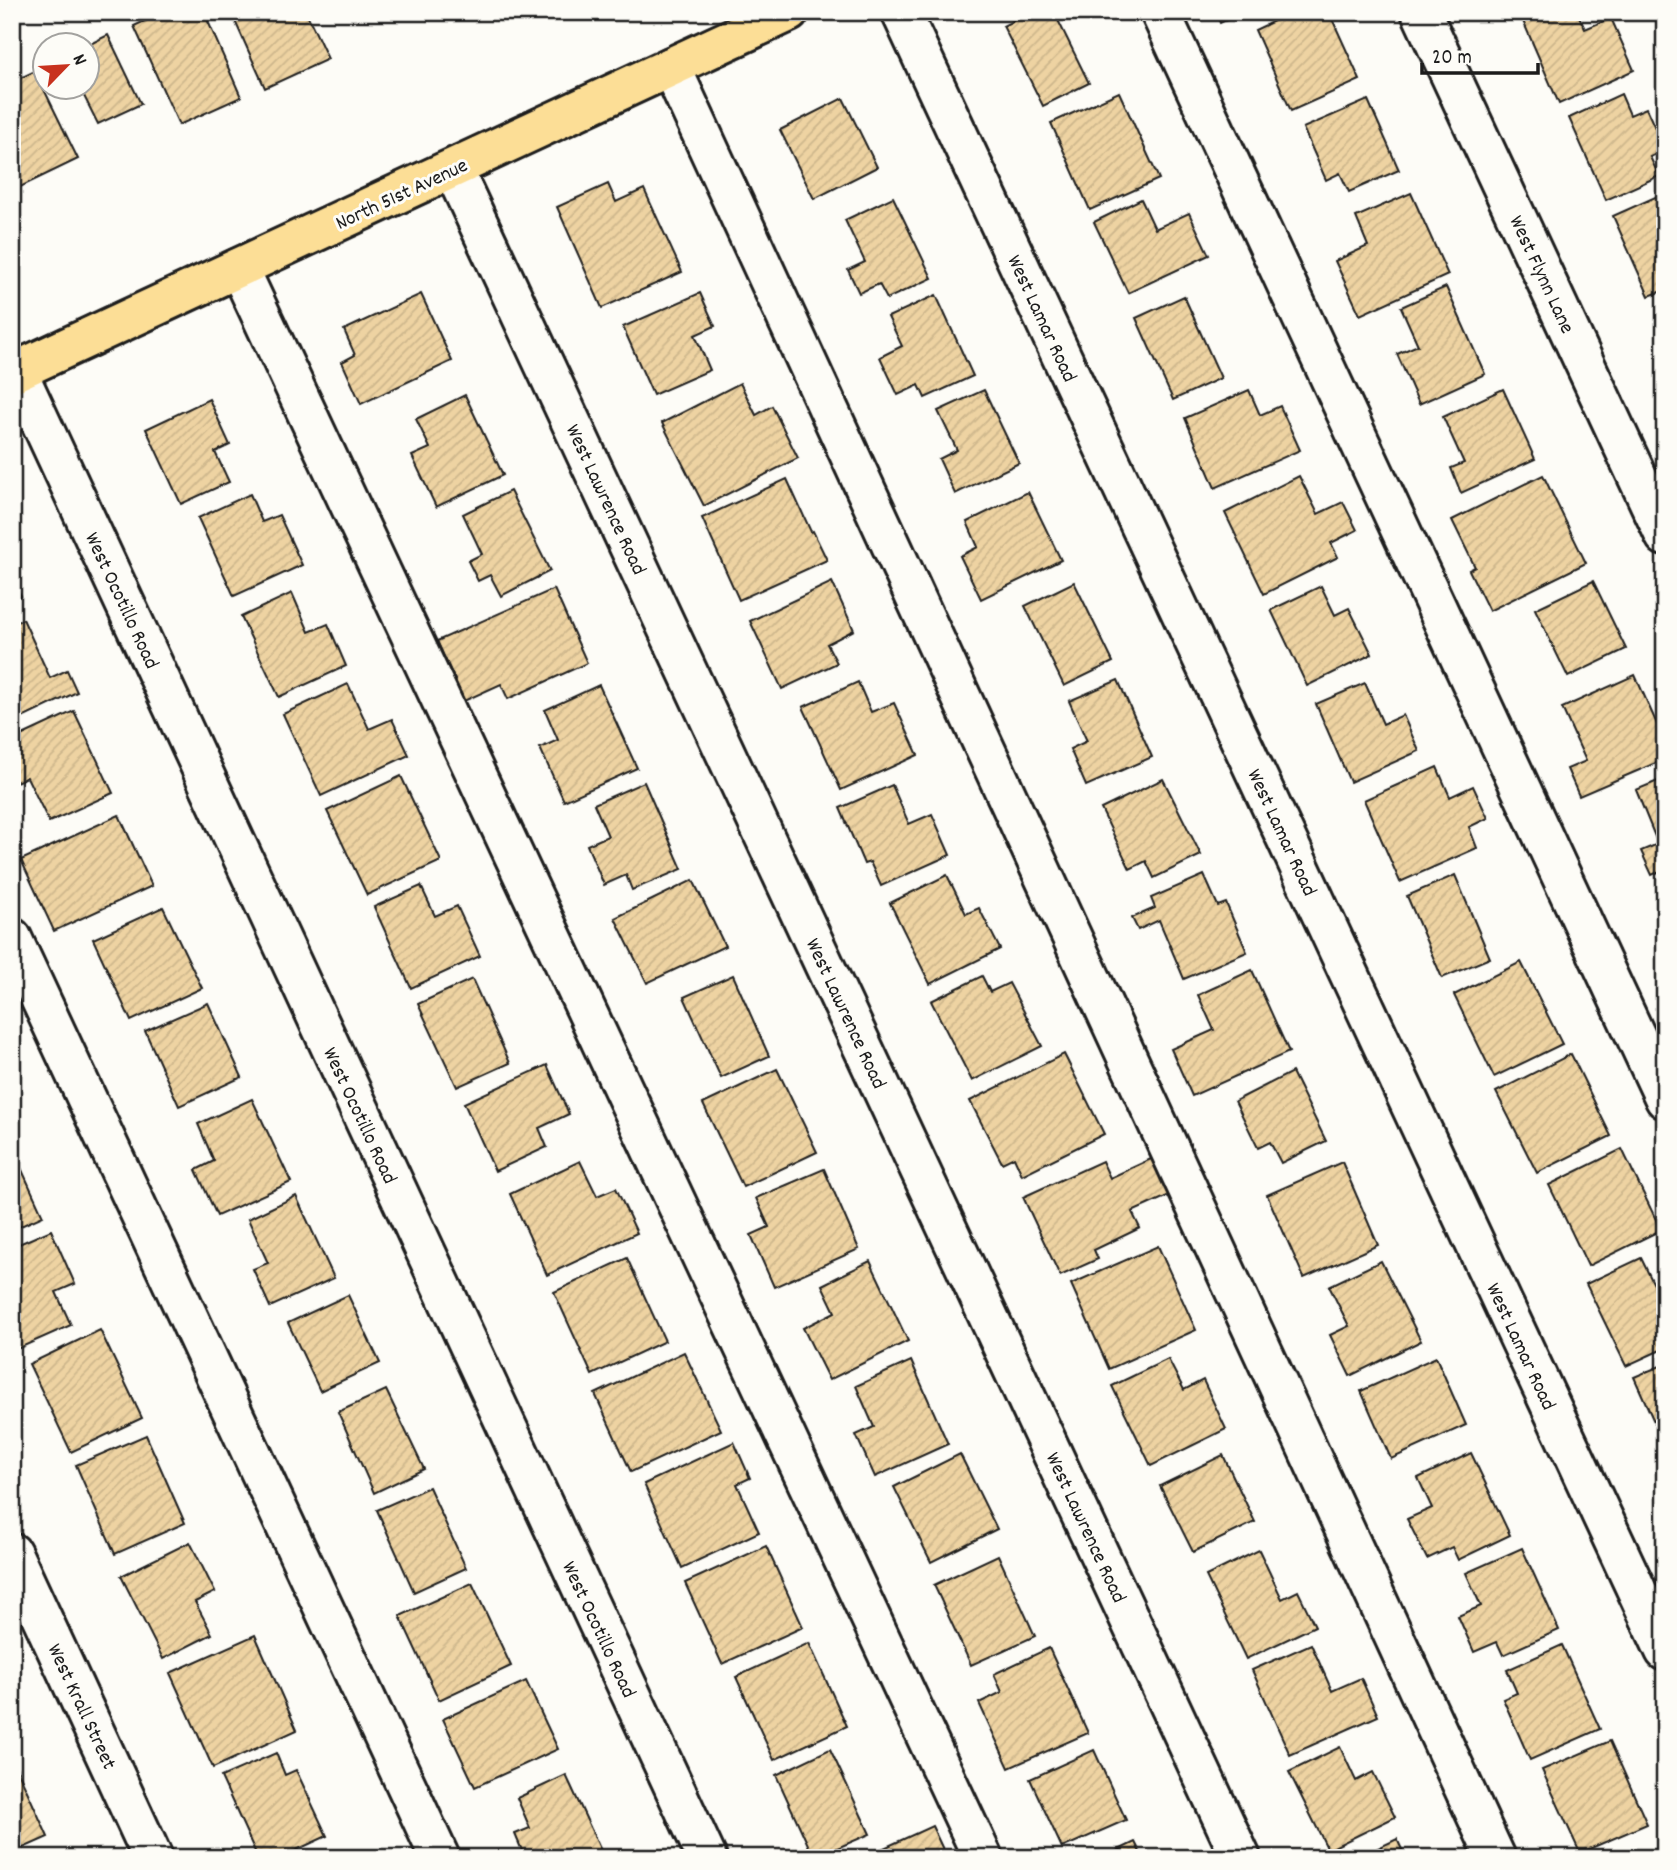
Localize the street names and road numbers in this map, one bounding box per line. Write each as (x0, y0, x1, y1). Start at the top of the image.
street label: North 51st Avenue (331, 152, 473, 240)
street label: West Flynn Lane (1500, 211, 1581, 339)
street label: West Lamar Road (998, 251, 1083, 388)
street label: West Lawrence Road (556, 420, 652, 581)
street label: West Ocotillo Road (76, 528, 165, 674)
street label: West Lamar Road (1238, 765, 1323, 902)
street label: West Lawrence Road (796, 934, 892, 1095)
street label: West Ocotillo Road (314, 1043, 403, 1189)
street label: West Lamar Road (1477, 1279, 1562, 1416)
street label: West Lawrence Road (1036, 1448, 1132, 1609)
street label: West Ocotillo Road (553, 1557, 642, 1703)
street label: West Krall Street (38, 1639, 123, 1775)

